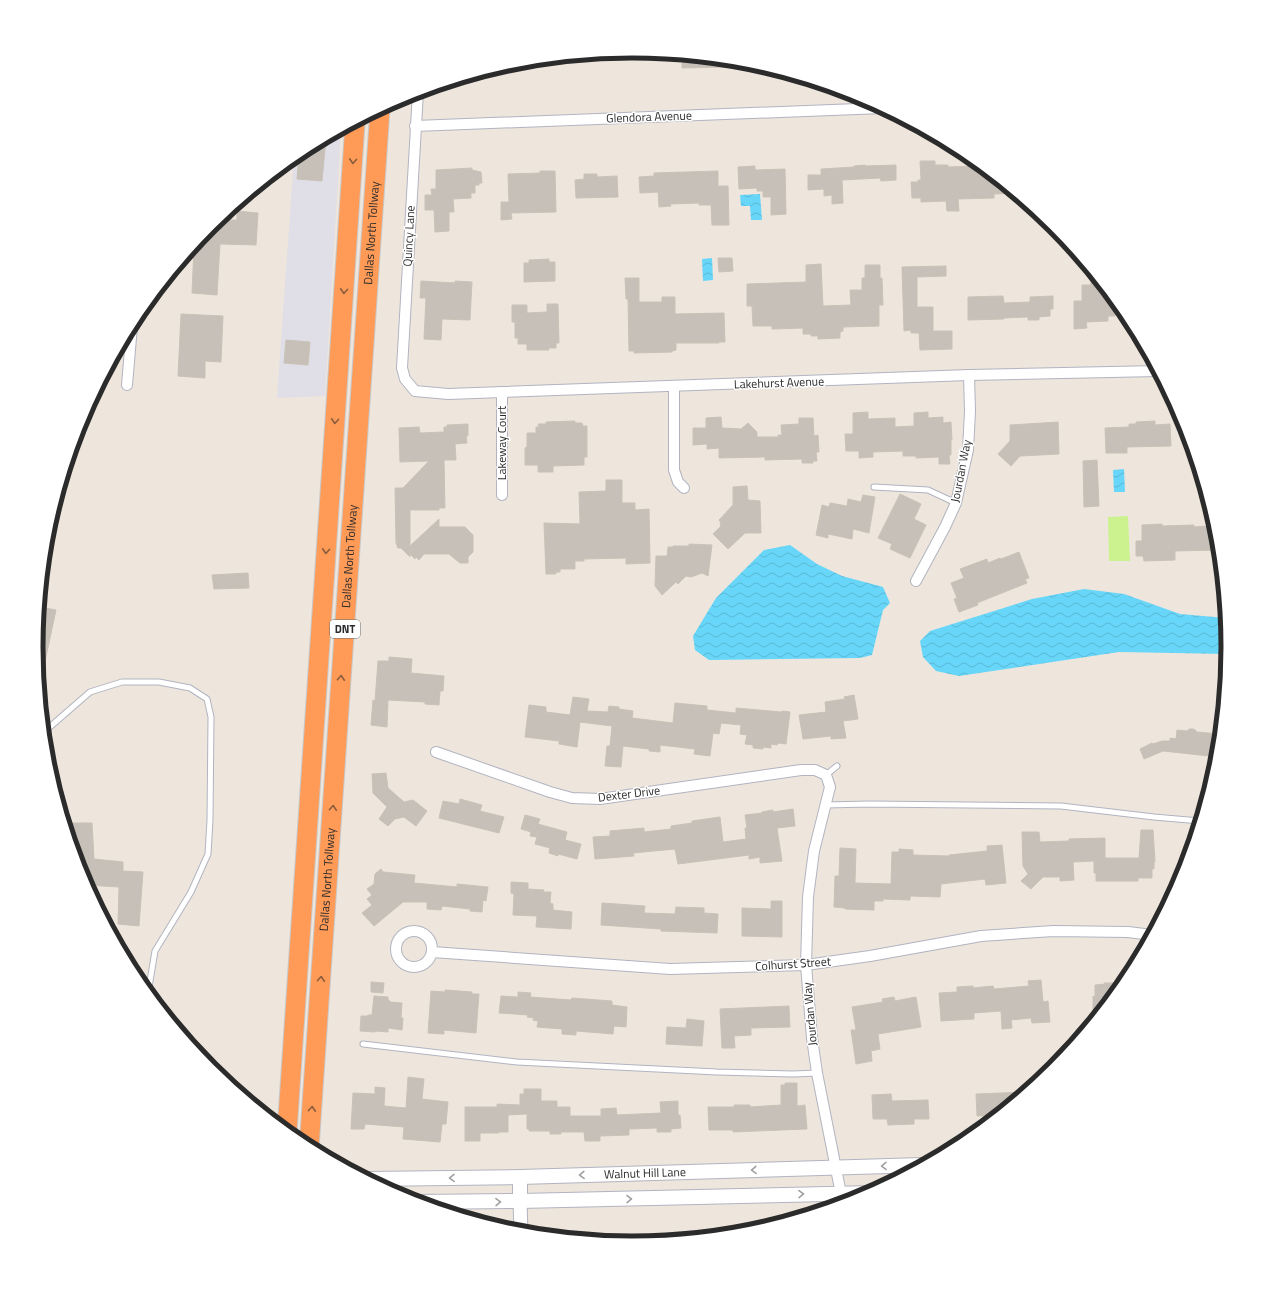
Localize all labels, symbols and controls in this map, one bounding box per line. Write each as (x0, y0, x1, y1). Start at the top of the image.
street label: Glendora Avenue (606, 106, 692, 127)
one-way arrow (348, 158, 357, 164)
street label: Dallas North Tollway (358, 181, 384, 285)
street label: Quincy Lane (397, 205, 420, 267)
one-way arrow (339, 288, 348, 294)
street label: Lakehurst Avenue (733, 371, 824, 394)
street label: Lakeway Court (492, 405, 511, 480)
one-way arrow (331, 418, 340, 424)
street label: Jourdan Way (945, 438, 976, 504)
street label: Dallas North Tollway (336, 504, 362, 609)
one-way arrow (322, 548, 331, 554)
road number: DNT (330, 620, 360, 638)
one-way arrow (337, 675, 346, 681)
street label: Dexter Drive (597, 780, 661, 807)
one-way arrow (328, 805, 337, 811)
street label: Dallas North Tollway (314, 827, 340, 932)
street label: Colhurst Street (754, 951, 832, 976)
one-way arrow (316, 976, 325, 982)
street label: Jourdan Way (797, 981, 822, 1047)
one-way arrow (308, 1106, 317, 1112)
street label: Walnut Hill Lane (604, 1162, 686, 1183)
one-way arrow (881, 1162, 887, 1170)
one-way arrow (751, 1165, 757, 1174)
one-way arrow (579, 1171, 585, 1179)
one-way arrow (449, 1174, 455, 1182)
one-way arrow (798, 1190, 804, 1199)
one-way arrow (626, 1195, 632, 1203)
one-way arrow (495, 1198, 501, 1206)

